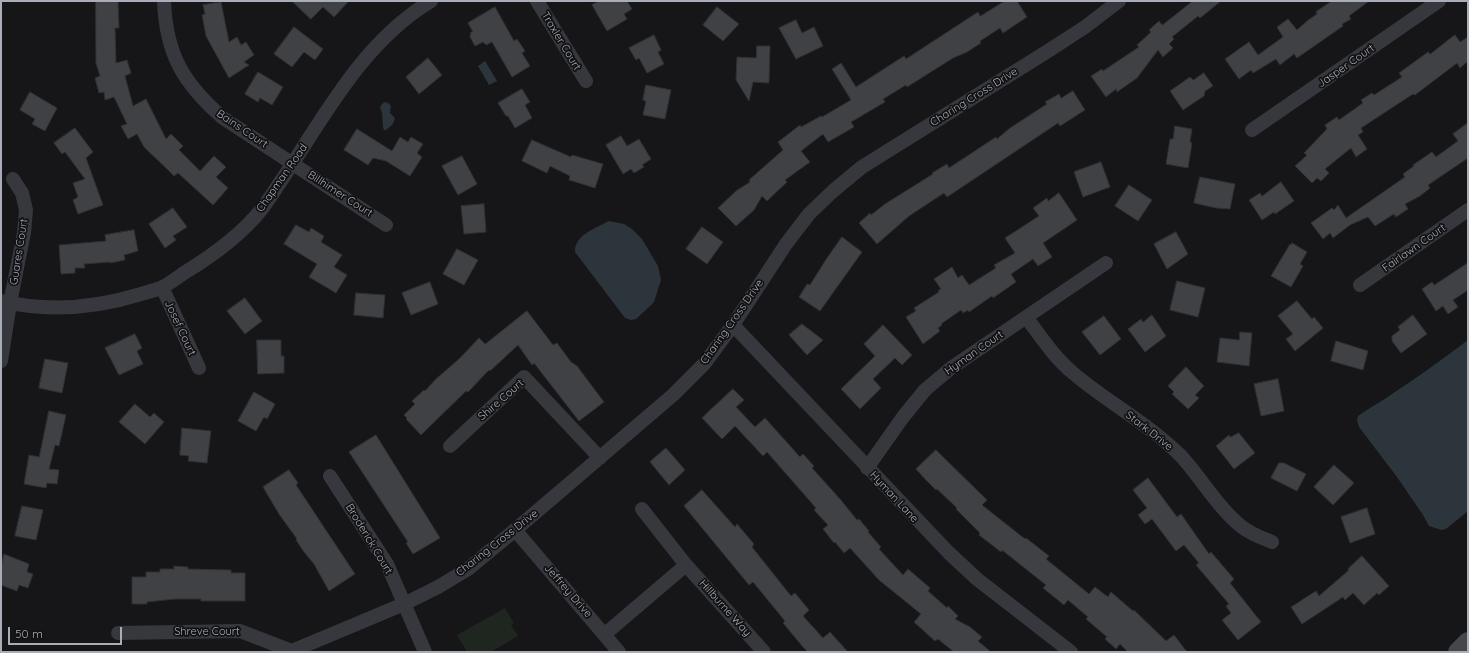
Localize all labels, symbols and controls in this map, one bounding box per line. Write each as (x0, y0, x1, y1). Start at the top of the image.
street label: Traxler Court (538, 9, 584, 73)
street label: Jasper Court (1315, 42, 1377, 90)
street label: Charing Cross Drive (928, 65, 1020, 129)
street label: Bains Court (214, 107, 270, 151)
street label: Chapman Road (254, 141, 310, 215)
street label: Billhimer Court (305, 168, 375, 220)
street label: Guares Court (7, 218, 31, 286)
street label: Fairlawn Court (1380, 221, 1448, 275)
street label: Charing Cross Drive (698, 277, 766, 367)
street label: Josef Court (161, 298, 199, 358)
street label: Hyman Court (942, 328, 1006, 378)
street label: Shire Court (476, 377, 526, 423)
street label: Stark Drive (1123, 409, 1175, 453)
street label: Hyman Lane (867, 469, 921, 525)
street label: Broderick Court (343, 501, 395, 577)
street label: Charing Cross Drive (453, 507, 541, 579)
street label: Jeffrey Drive (541, 562, 595, 620)
street label: Hillburne Way (696, 577, 754, 639)
scale bar (10, 619, 124, 645)
street label: Shreve Court (174, 625, 240, 639)
text: 50 m (15, 626, 43, 641)

